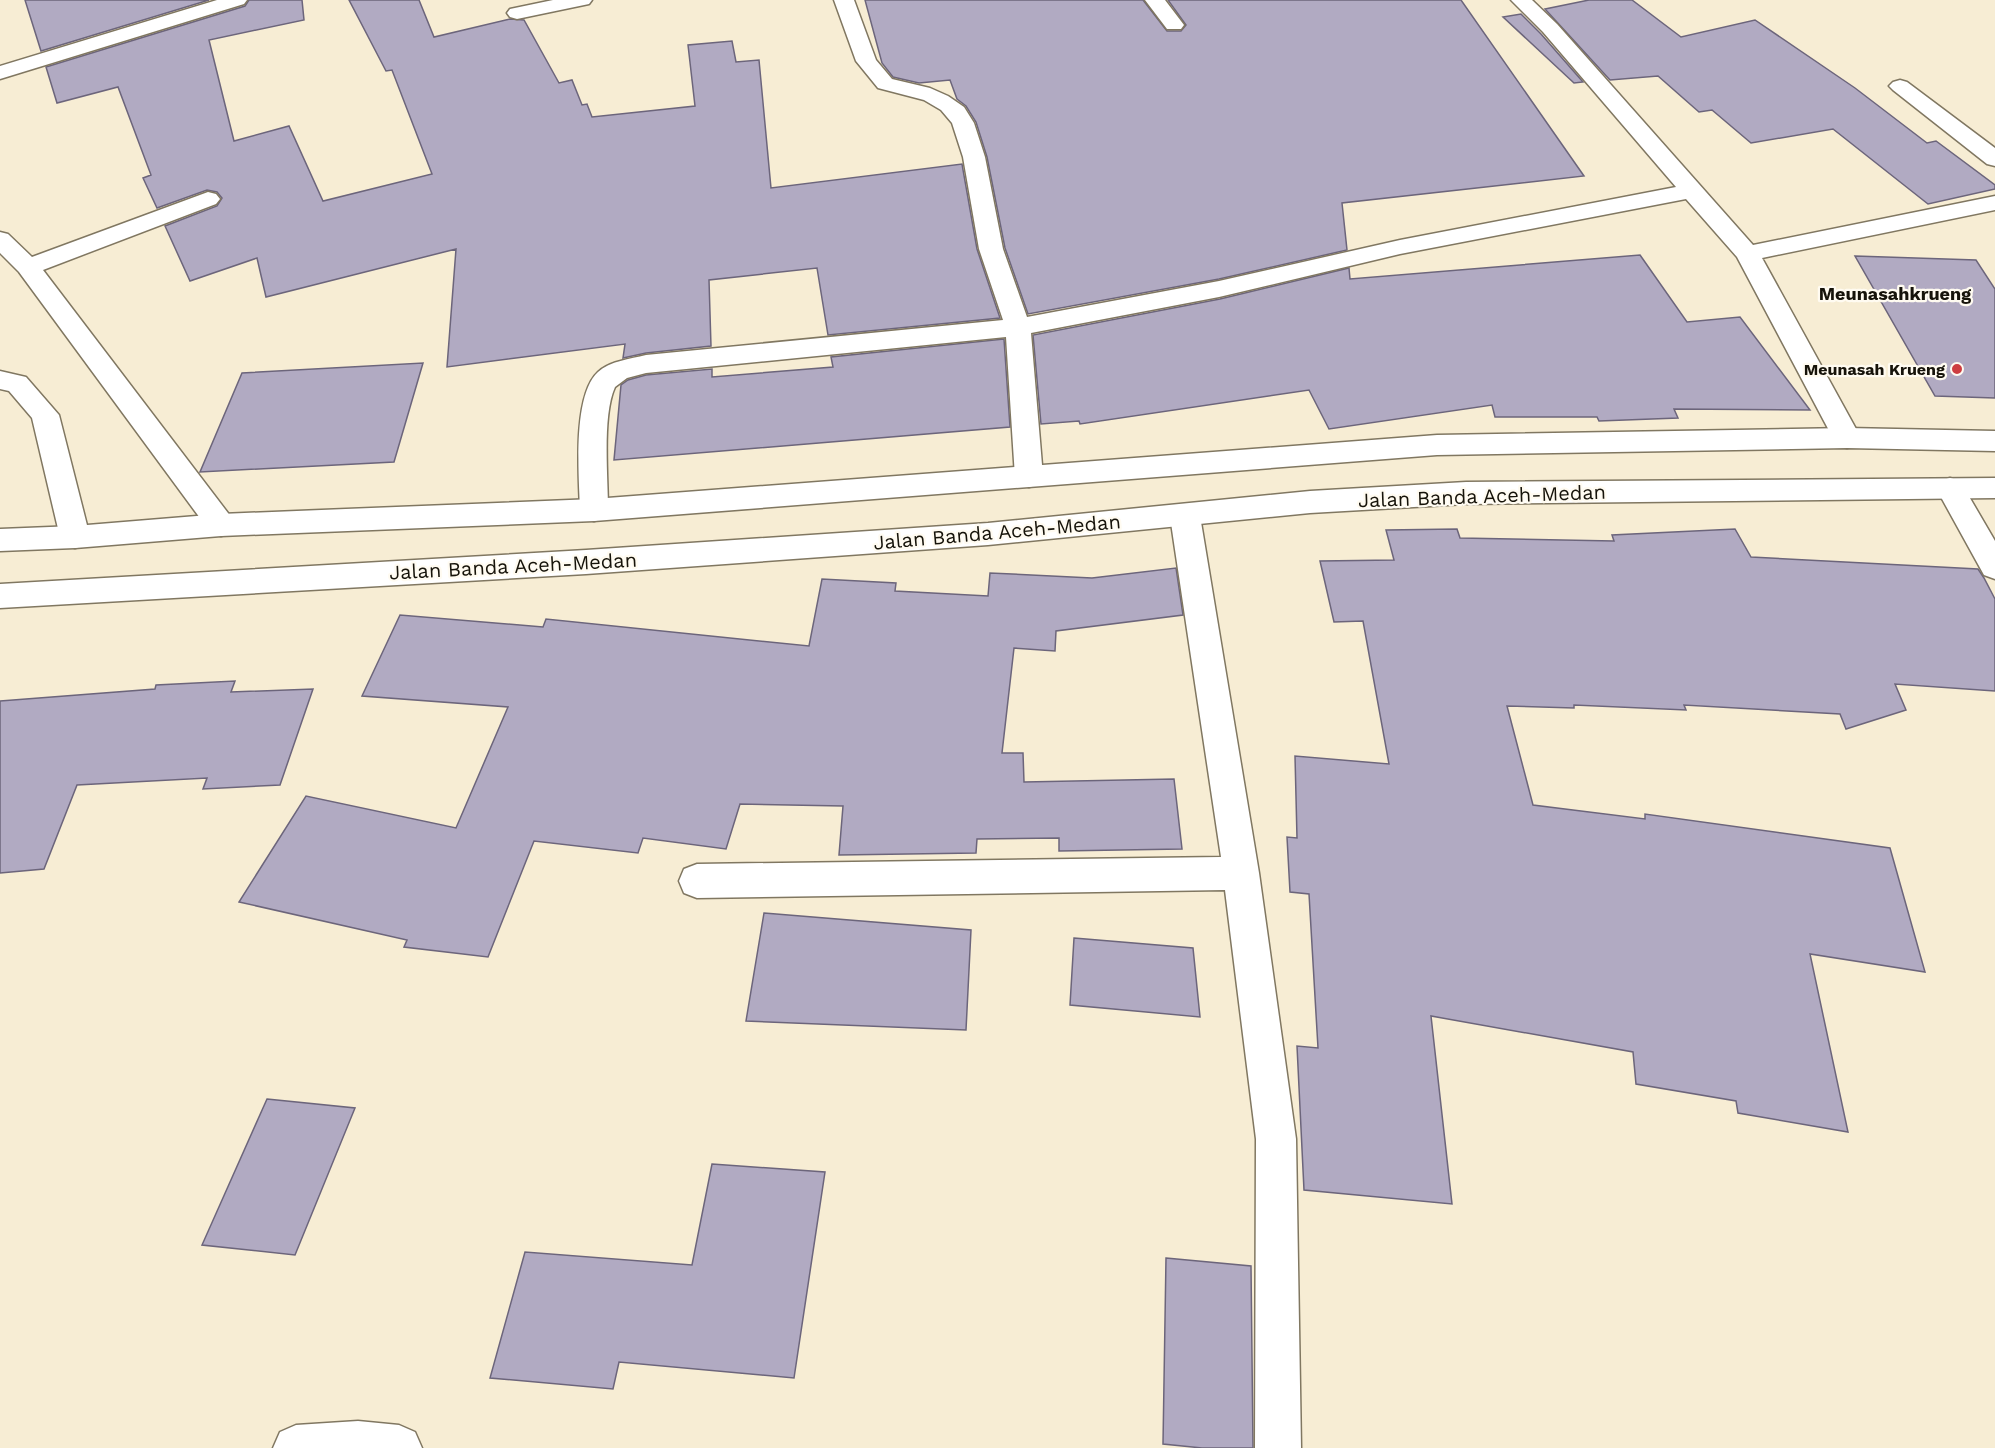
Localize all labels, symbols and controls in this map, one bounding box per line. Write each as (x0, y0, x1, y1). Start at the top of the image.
district label: Meunasahkrueng (1819, 283, 1972, 304)
place label: Meunasah Krueng (1804, 360, 1945, 379)
marker: Meunasah Krueng (1950, 362, 1964, 376)
street label: Jalan Banda Aceh-Medan (1358, 480, 1606, 512)
street label: Jalan Banda Aceh-Medan (872, 509, 1122, 555)
street label: Jalan Banda Aceh-Medan (388, 548, 638, 584)

